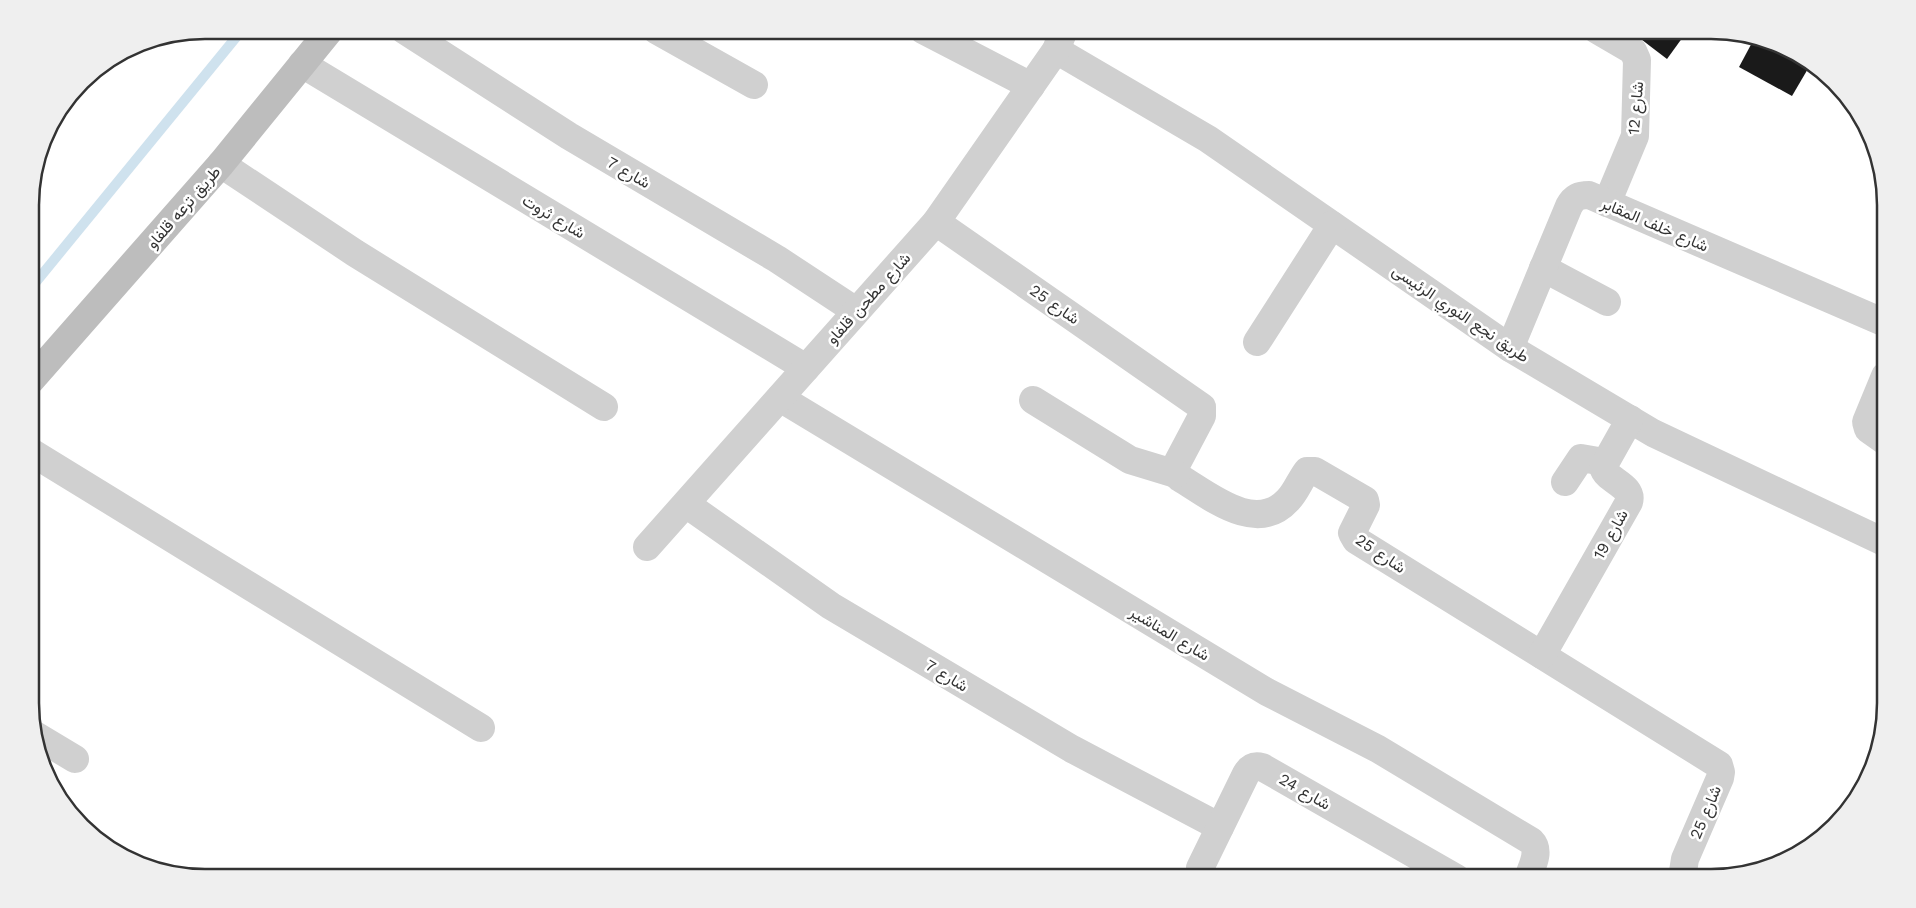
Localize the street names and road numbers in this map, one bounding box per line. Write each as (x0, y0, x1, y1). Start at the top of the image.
street label: شارع 12 (1624, 81, 1649, 136)
street label: شارع 7 (603, 153, 654, 194)
street label: طريق ترعه قلفاو (142, 162, 225, 253)
street label: شارع ثروت (518, 190, 588, 244)
street label: شارع خلف المقابر (1597, 193, 1711, 257)
street label: شارع مطحن قلفاو (822, 249, 916, 349)
street label: طريق نجع النوري الرئيسى (1386, 261, 1533, 370)
street label: شارع 25 (1025, 280, 1083, 330)
street label: شارع 19 (1589, 506, 1634, 563)
street label: شارع 25 (1351, 530, 1409, 579)
street label: شارع المناشير (1124, 602, 1213, 666)
street label: شارع 7 (921, 655, 972, 697)
street label: شارع 24 (1275, 769, 1334, 815)
street label: شارع 25 (1686, 783, 1727, 843)

